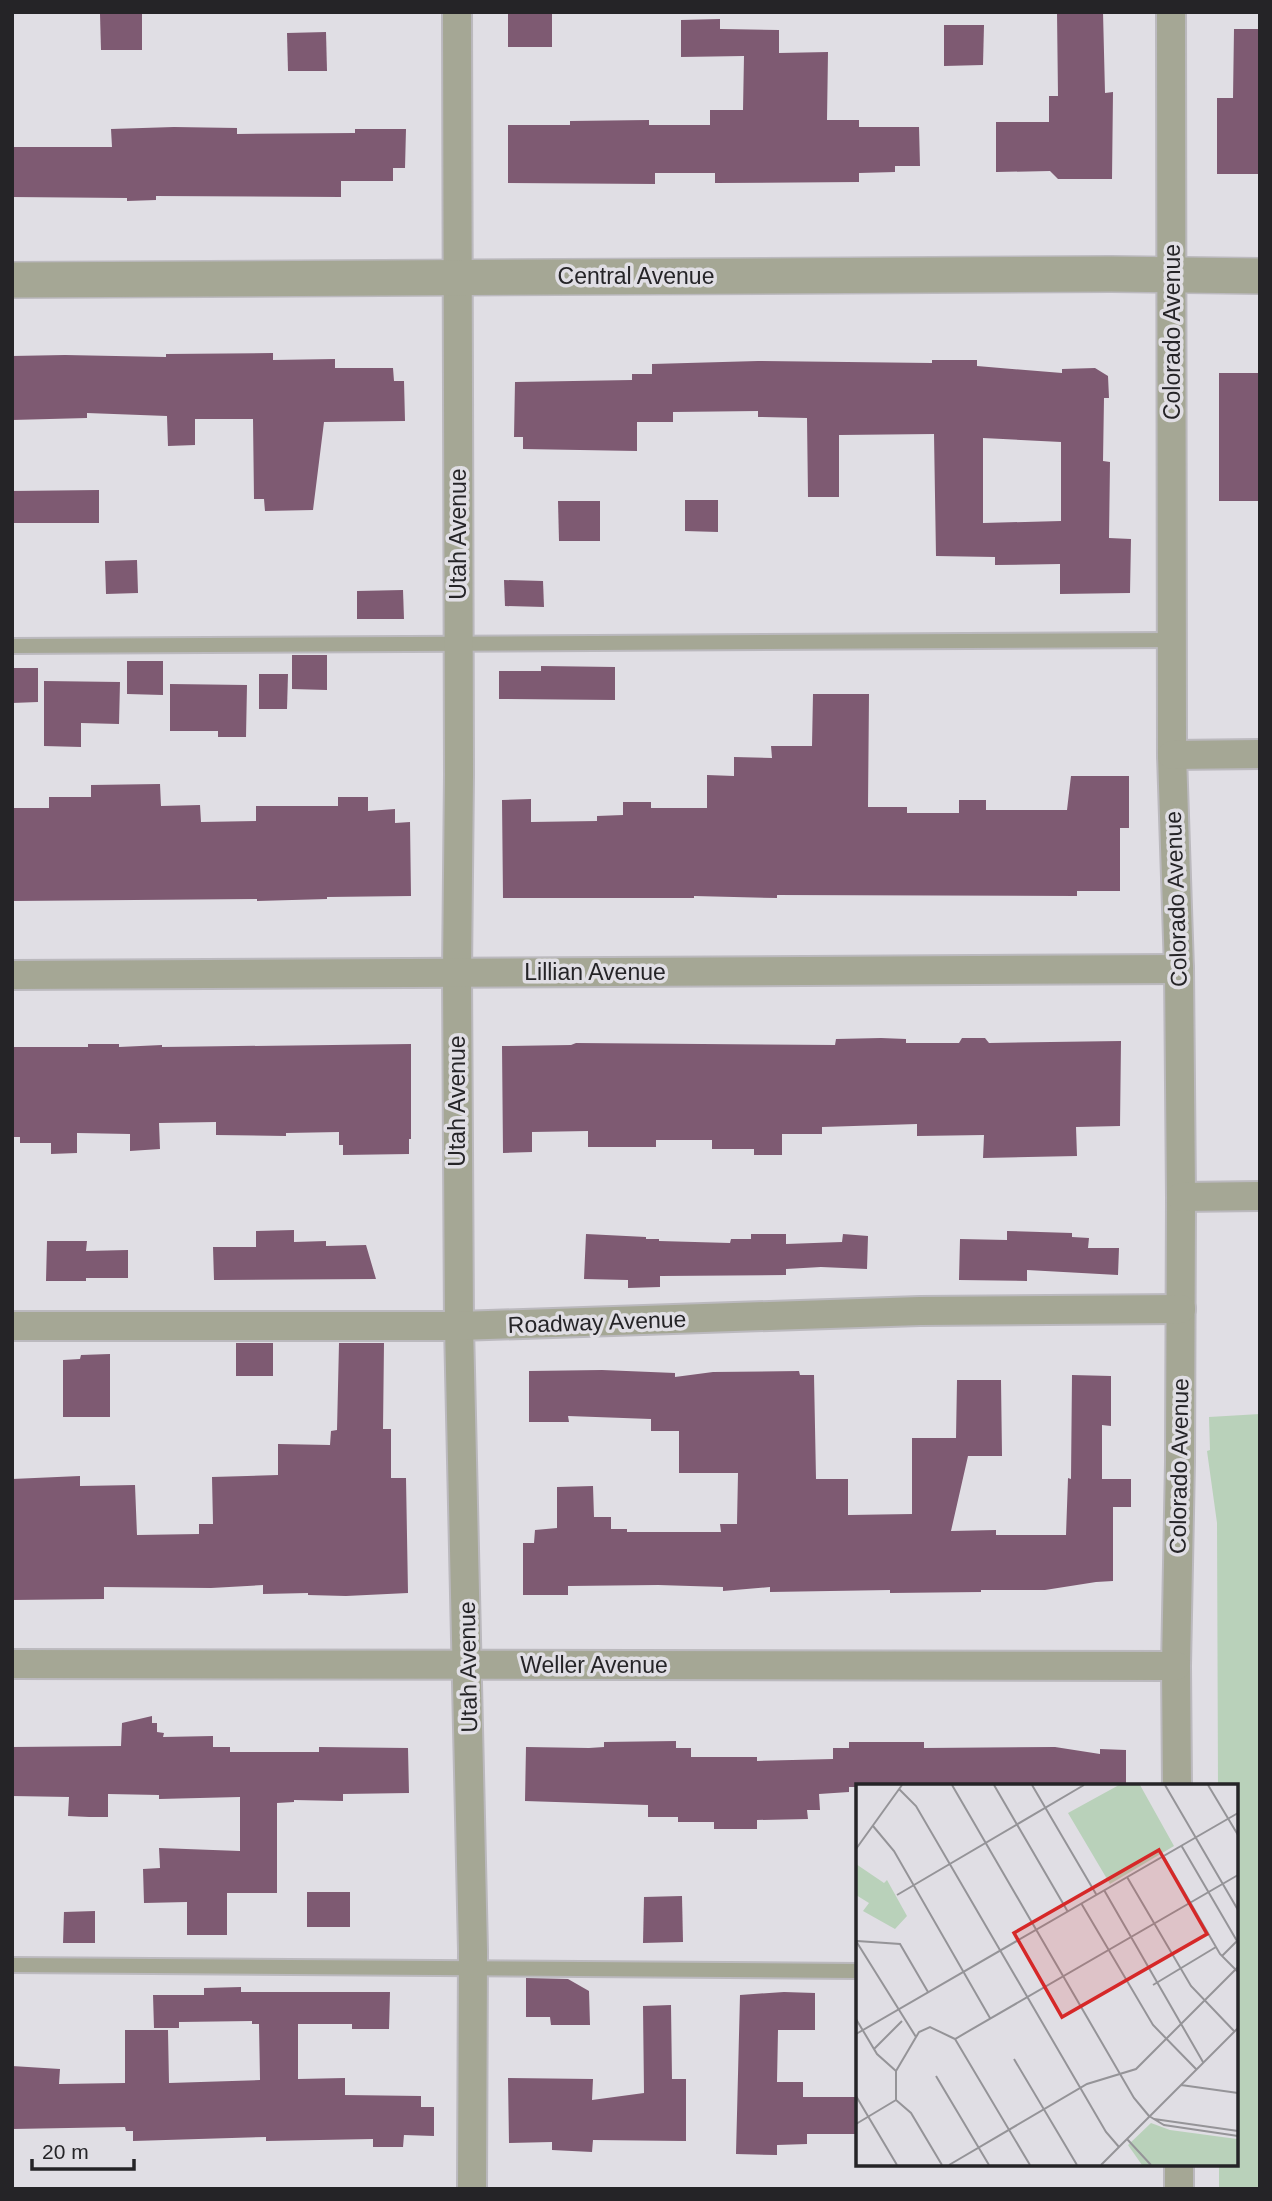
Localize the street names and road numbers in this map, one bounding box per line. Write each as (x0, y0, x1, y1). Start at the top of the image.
street label: Colorado Avenue (1159, 244, 1185, 420)
street label: Central Avenue (558, 263, 714, 289)
street label: Utah Avenue (445, 468, 471, 600)
street label: Colorado Avenue (1160, 811, 1192, 987)
street label: Lillian Avenue (524, 959, 666, 985)
street label: Utah Avenue (444, 1035, 470, 1167)
street label: Roadway Avenue (507, 1306, 687, 1338)
street label: Colorado Avenue (1164, 1378, 1194, 1554)
street label: Utah Avenue (454, 1601, 482, 1733)
street label: Weller Avenue (520, 1652, 668, 1678)

